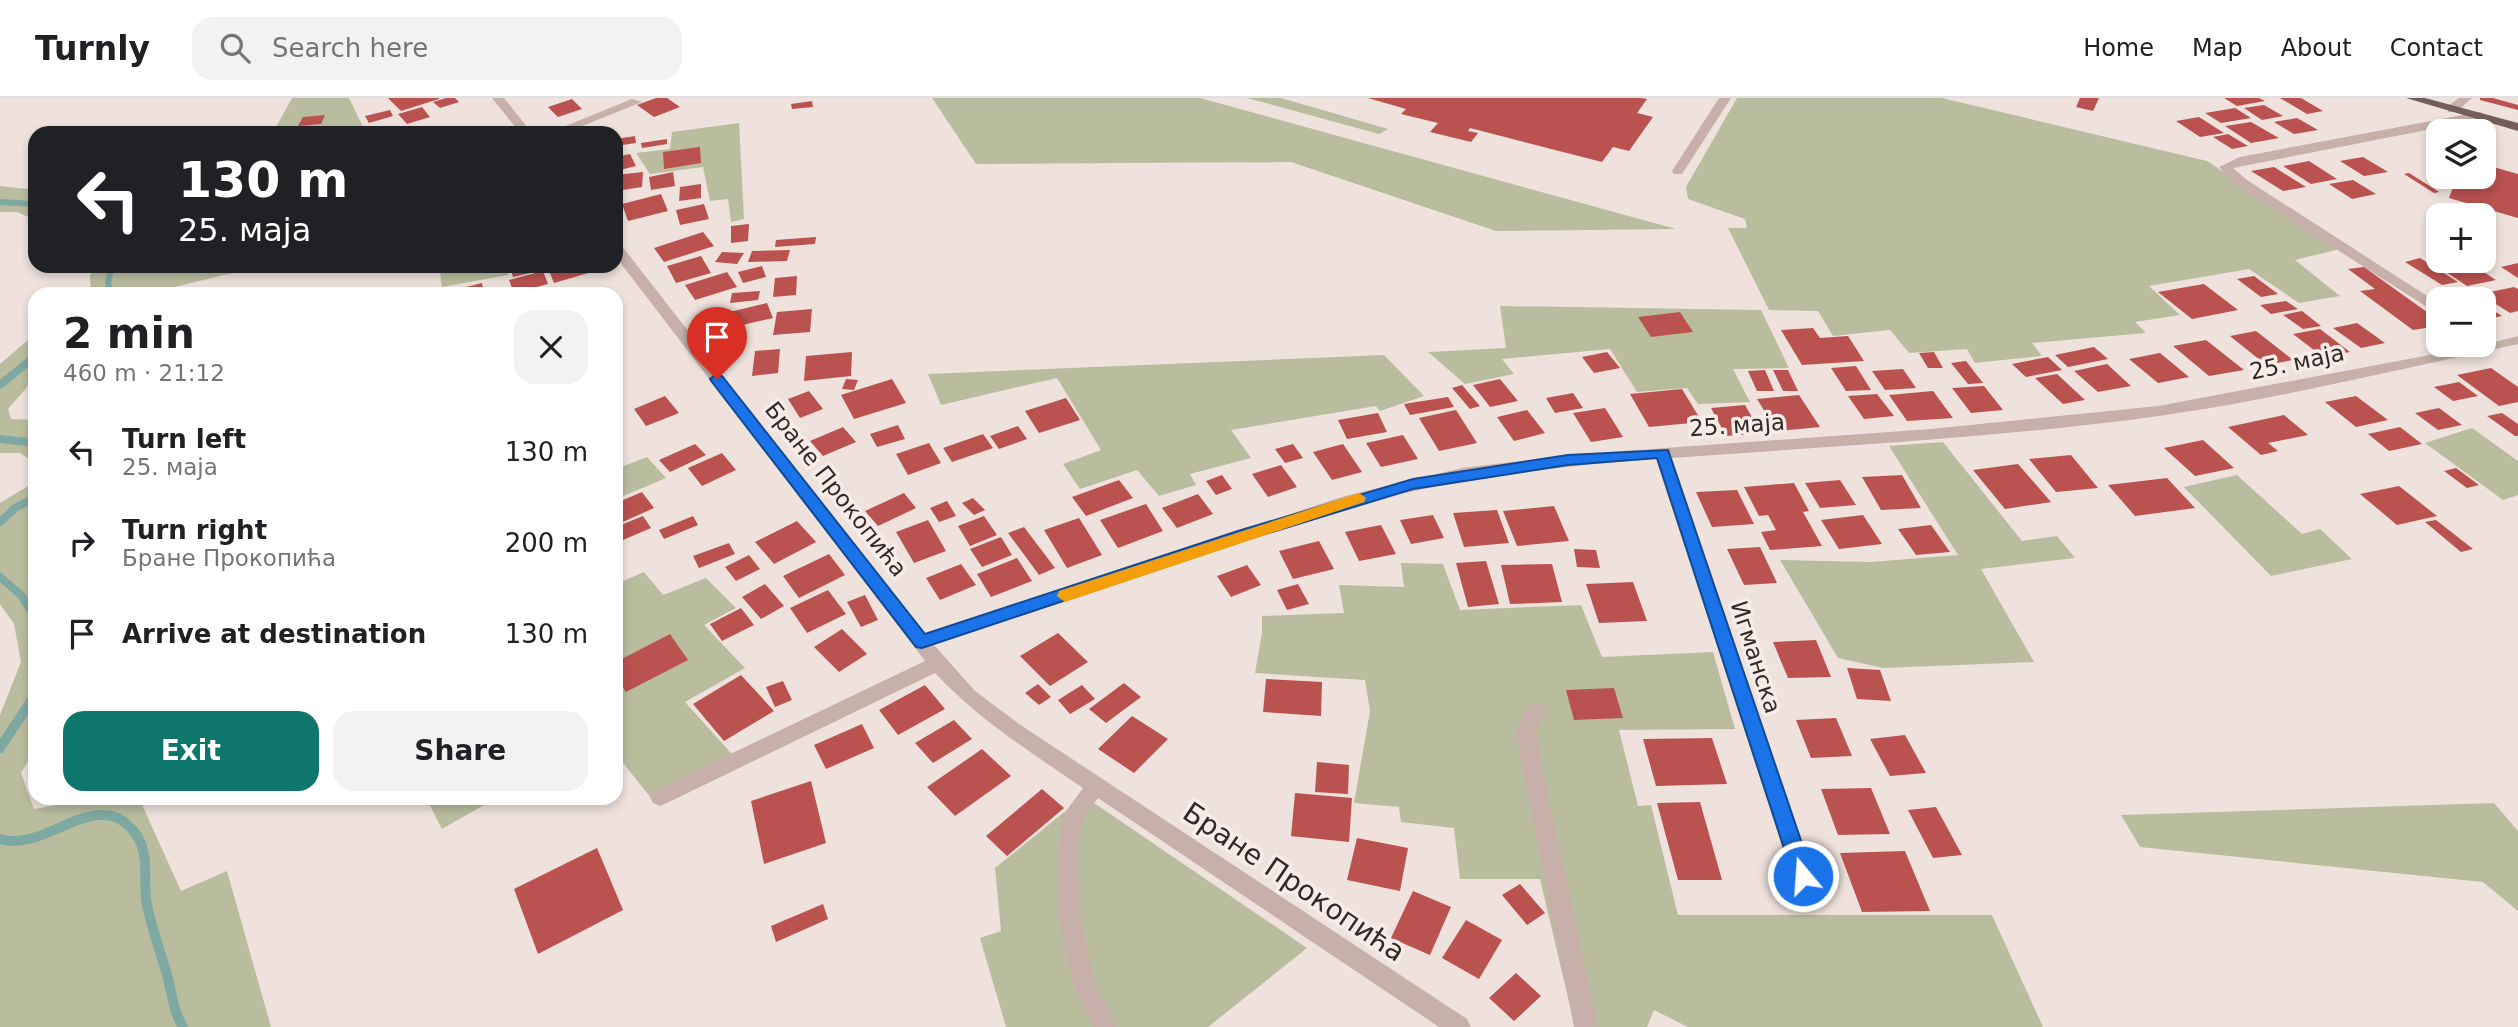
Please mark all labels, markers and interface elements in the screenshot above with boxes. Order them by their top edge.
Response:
search box [192,17,682,80]
text: Turnly [35,29,150,68]
icon: search [216,29,254,67]
text: Search here [272,33,428,63]
text: Home [2083,34,2154,62]
text: Map [2192,34,2243,62]
text: About [2281,34,2352,62]
text: Contact [2390,34,2483,62]
map controls [2426,119,2496,357]
button: layers [2426,119,2496,189]
text: 130 m [178,152,348,209]
icon: left [63,154,154,245]
button: + [2426,203,2496,273]
text: 25. маја [178,211,311,249]
button: − [2426,287,2496,357]
pin [687,307,747,379]
text: 2 min [63,309,195,358]
button: close [514,310,588,384]
icon: arrive [698,318,736,356]
street label: 25. маја [2247,339,2347,385]
text: 460 m · 21:12 [63,360,225,386]
street label: Бране Прокопића [760,397,912,581]
street label: 25. маја [1688,409,1786,441]
text: Turn left [122,424,246,454]
icon: left [63,433,101,471]
text: 130 m [505,437,588,467]
text: 25. маја [122,454,218,480]
text: Turn right [122,515,267,545]
icon: right [63,524,101,562]
text: 200 m [505,528,588,558]
text: Бране Прокопића [122,545,336,571]
street label: Игманска [1726,598,1786,716]
icon: arrive [63,615,101,653]
text: Arrive at destination [122,619,426,649]
text: 130 m [505,619,588,649]
button: Exit [63,711,319,791]
button: Share [333,711,588,791]
street label: Бране Прокопића [1177,795,1411,969]
position arrow [1766,839,1840,913]

